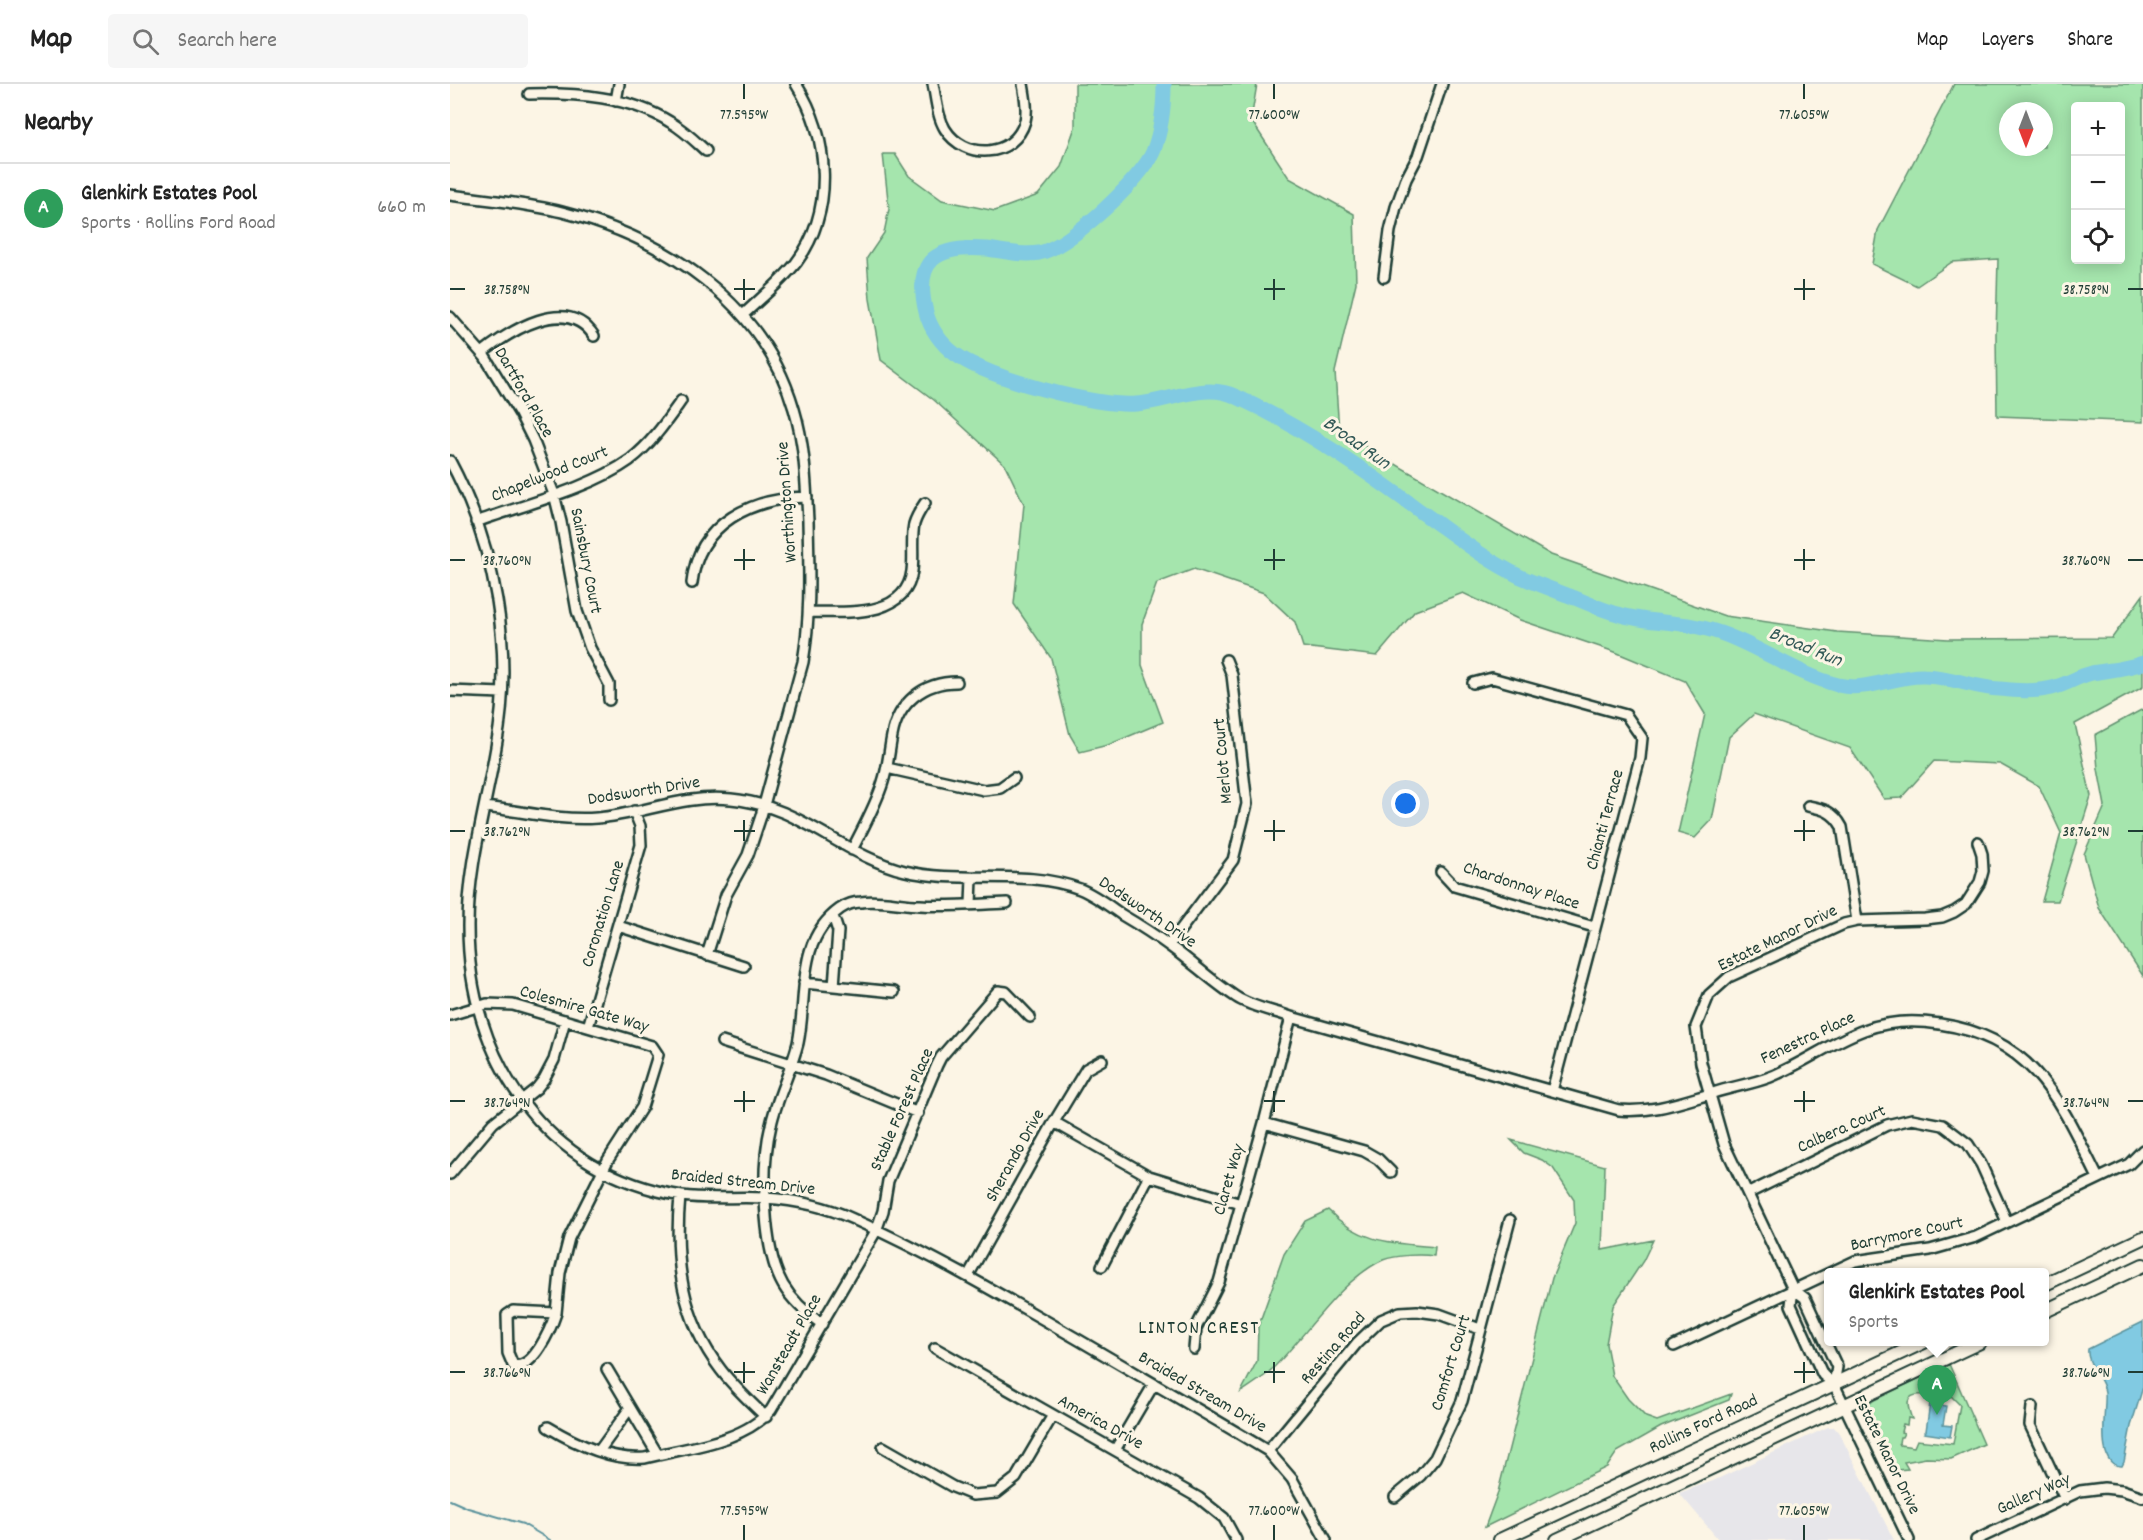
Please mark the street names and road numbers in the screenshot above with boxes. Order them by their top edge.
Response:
street label: Dartford Place [487,343,559,443]
street label: Chapelwood Court [488,440,613,510]
street label: Worthington Drive [771,441,805,563]
street label: Sainsbury Court [563,506,608,616]
street label: Merlot Court [1208,717,1240,805]
street label: Chianti Terrace [1581,767,1631,873]
street label: Dodsworth Drive [586,771,702,813]
street label: Chardonnay Place [1459,856,1583,918]
street label: Coronation Lane [576,857,632,971]
street label: Dodsworth Drive [1093,871,1201,955]
street label: Estate Manor Drive [1714,899,1842,979]
street label: Colesmire Gate Way [516,980,652,1041]
street label: Fenestra Place [1757,1006,1859,1072]
street label: Stable Forest Place [865,1044,941,1175]
street label: Calbera Court [1794,1099,1891,1161]
street label: Sherando Drive [980,1105,1052,1207]
street label: Claret Way [1208,1141,1252,1219]
street label: Braided Stream Drive [670,1163,816,1203]
street label: Barrymore Court [1848,1211,1966,1259]
street label: Wansteadt Place [751,1290,829,1400]
street label: Restina Road [1295,1307,1373,1391]
street label: Comfort Court [1426,1312,1479,1414]
street label: Braided Stream Drive [1133,1346,1271,1440]
street label: America Drive [1053,1389,1147,1457]
street label: Rollins Ford Road [1645,1389,1763,1461]
street label: Estate Manor Drive [1846,1391,1926,1519]
street label: Gallery Way [1993,1467,2075,1522]

